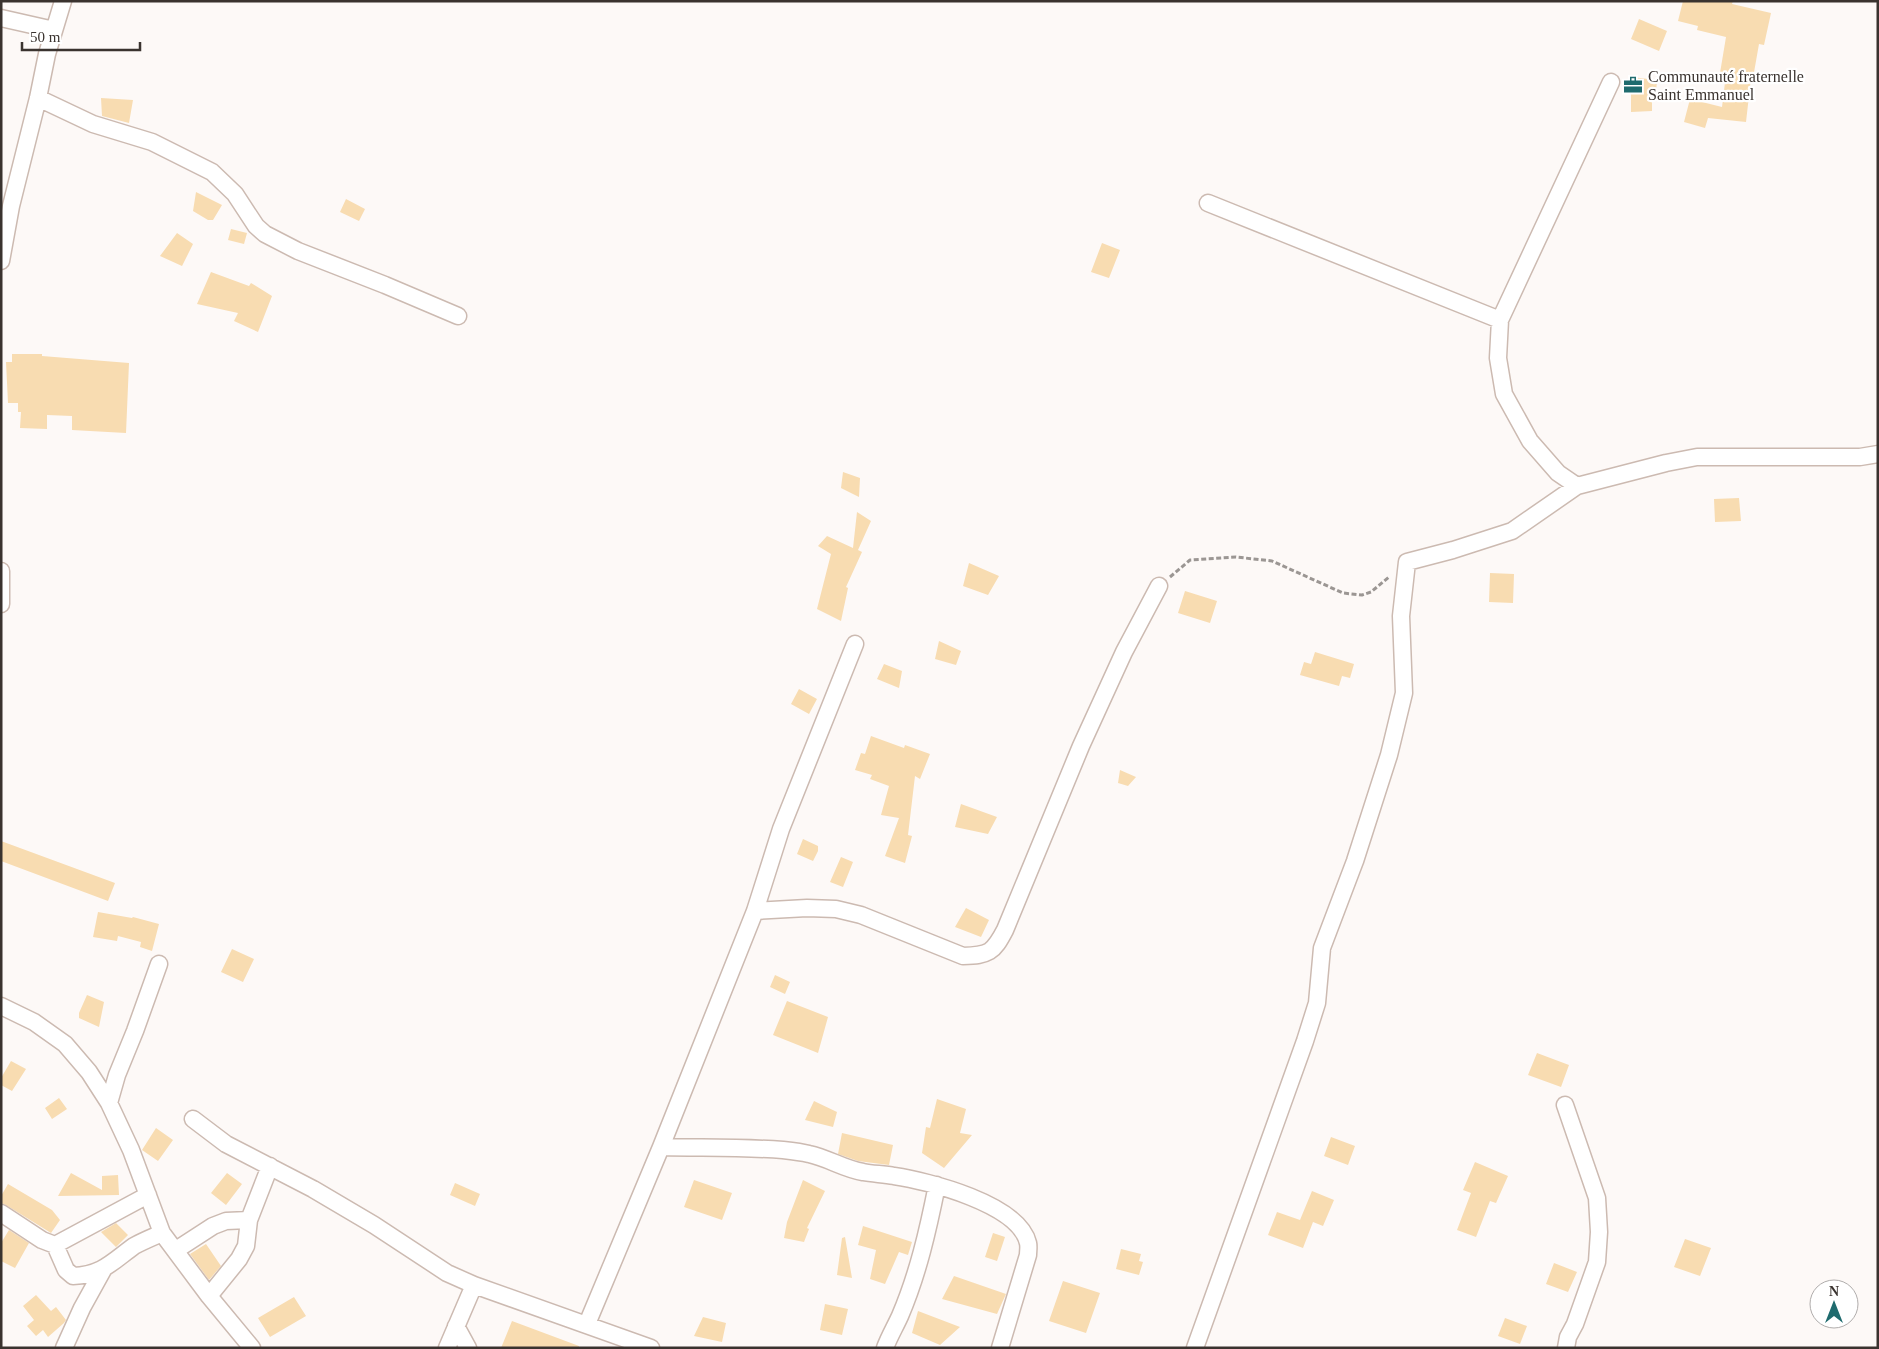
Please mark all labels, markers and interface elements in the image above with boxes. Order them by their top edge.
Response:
scale bar [22,20,140,52]
text: 50 m [30,29,61,45]
place label: Communauté fraternelle Saint Emmanuel [1648,68,1804,103]
office icon: Communauté fraternelle Saint Emmanuel [1622,74,1644,96]
north arrow [1809,1279,1859,1329]
text: N [1829,1284,1839,1299]

